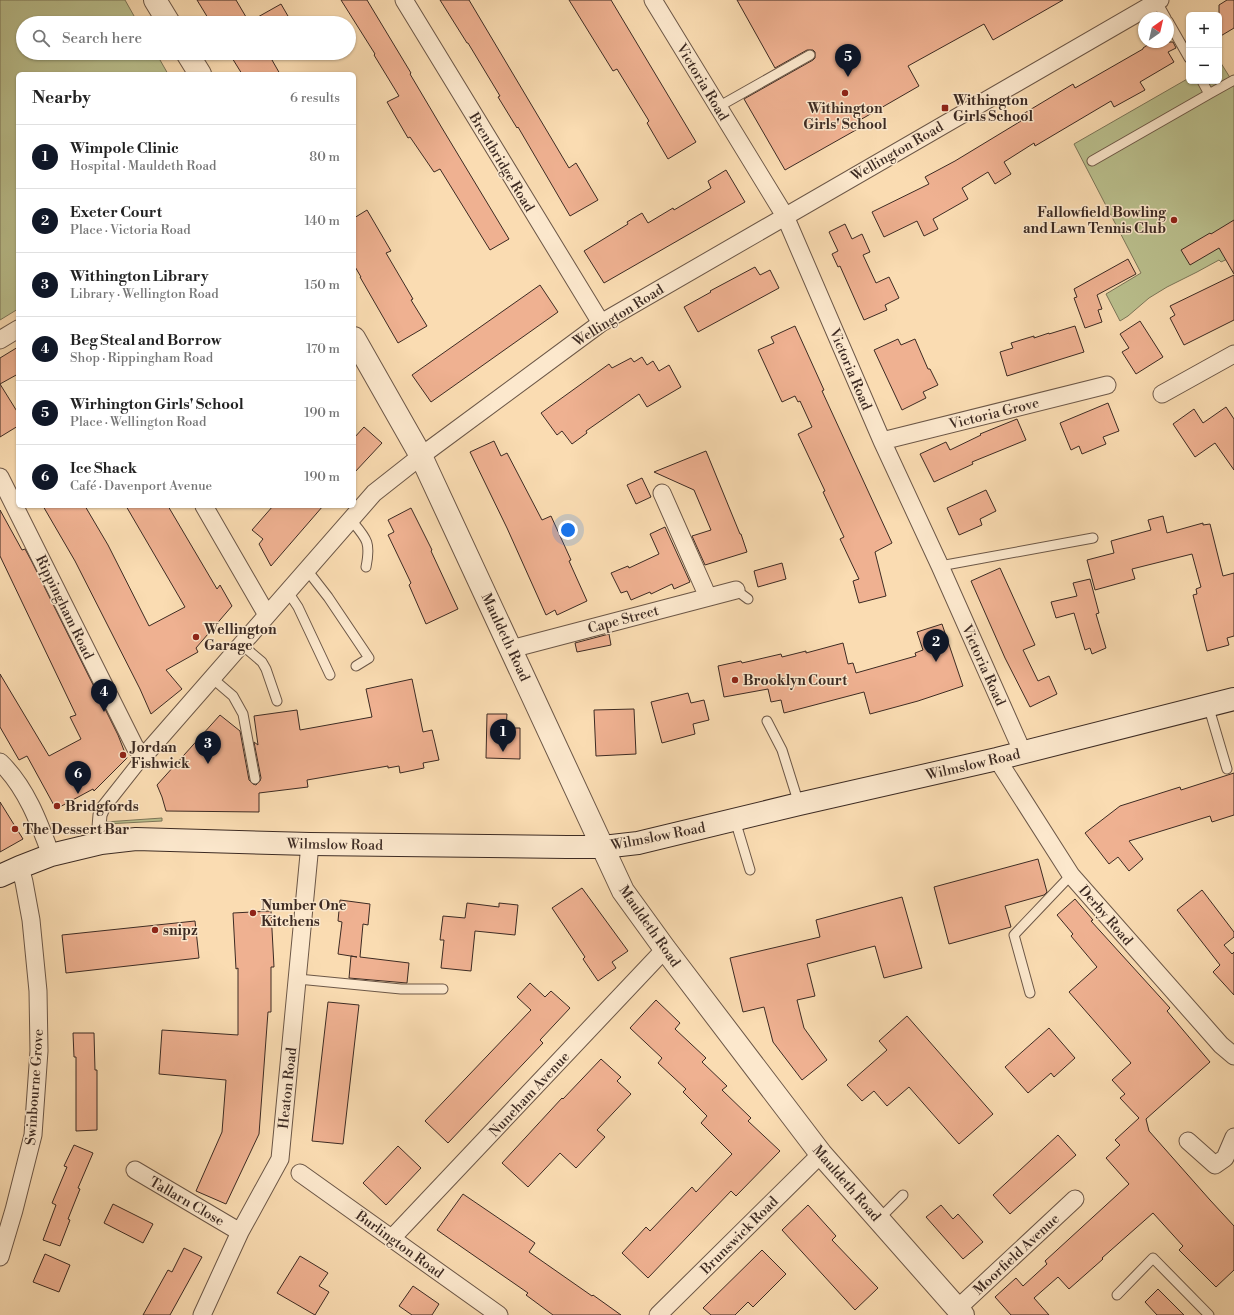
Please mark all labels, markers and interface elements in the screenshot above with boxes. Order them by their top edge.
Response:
north arrow [1138,12,1174,48]
map controls [1186,12,1222,84]
button: + [1186,12,1222,48]
search box [16,16,356,60]
icon: search [30,27,52,49]
text: Search here [62,29,142,48]
street label: Victoria Road [672,40,732,124]
pin: 5 [835,44,861,77]
button: − [1186,48,1222,84]
text: Nearby [32,87,91,109]
marker: Withington Girls' School [840,88,850,98]
text: 6 results [290,90,340,106]
place label: Withington Girls School [952,92,1033,126]
place label: Withington Girls' School [803,100,887,134]
marker: Withington Girls School [940,103,950,113]
street label: Brentbridge Road [464,109,538,215]
street label: Wellington Road [847,118,947,186]
text: Wimpole Clinic [70,139,179,158]
text: 1 [42,149,48,165]
text: 80 m [309,149,340,165]
text: Hospital · Mauldeth Road [70,158,216,174]
text: Exeter Court [70,203,162,222]
place label: Fallowfield Bowling and Lawn Tennis Club [1023,204,1167,238]
text: 2 [41,213,49,229]
text: 140 m [304,213,340,229]
marker: Fallowfield Bowling and Lawn Tennis Club [1169,215,1179,225]
text: Place · Victoria Road [70,222,191,238]
text: Withington Library [70,267,208,286]
text: 3 [41,277,49,293]
text: 150 m [305,277,340,293]
street label: Wellington Road [569,281,667,351]
text: Library · Wellington Road [70,286,219,302]
street label: Victoria Road [824,325,875,413]
text: Beg Steal and Borrow [70,331,221,350]
text: 4 [41,341,49,357]
text: 170 m [306,341,340,357]
text: Shop · Rippingham Road [70,350,213,366]
street label: Victoria Grove [946,394,1041,434]
text: Wirhington Girls' School [70,395,244,414]
text: 5 [41,405,49,421]
text: 190 m [304,405,340,421]
text: Place · Wellington Road [70,414,206,430]
text: Ice Shack [70,459,137,478]
text: 6 [41,469,49,485]
text: 190 m [304,469,340,485]
text: Café · Davenport Avenue [70,478,212,494]
your location [558,520,578,540]
street label: Rippingham Road [31,552,97,663]
street label: Mauldeth Road [477,590,533,685]
street label: Cape Street [586,602,661,638]
place label: Wellington Garage [203,621,277,655]
street label: Victoria Road [957,621,1009,709]
pin: 2 [923,629,949,662]
marker: Wellington Garage [191,632,201,642]
place label: Brooklyn Court [743,672,848,690]
marker: Brooklyn Court [730,675,740,685]
pin: 4 [91,679,117,712]
pin: 1 [490,719,516,752]
pin: 3 [195,731,221,764]
place label: Jordan Fishwick [129,739,190,773]
street label: Wilmslow Road [923,745,1022,785]
marker: Jordan Fishwick [118,750,128,760]
pin: 6 [65,761,91,794]
place label: Bridgfords [65,798,139,816]
marker: Bridgfords [52,801,62,811]
street label: Wilmslow Road [608,819,707,855]
place label: The Dessert Bar [23,821,129,839]
marker: The Dessert Bar [10,824,20,834]
street label: Wilmslow Road [286,835,383,855]
street label: Mauldeth Road [614,882,684,971]
street label: Derby Road [1074,882,1136,949]
place label: Number One Kitchens [261,897,347,931]
marker: Number One Kitchens [248,908,258,918]
place label: snipz [163,922,198,940]
marker: snipz [150,925,160,935]
street label: Swinbourne Grove [22,1028,48,1146]
street label: Heaton Road [275,1046,301,1130]
street label: Nuneham Avenue [486,1048,574,1141]
street label: Mauldeth Road [808,1142,884,1226]
street label: Tallarn Close [146,1173,227,1231]
street label: Brunswick Road [696,1193,783,1279]
street label: Burlington Road [351,1206,447,1283]
street label: Moorfield Avenue [970,1210,1064,1299]

